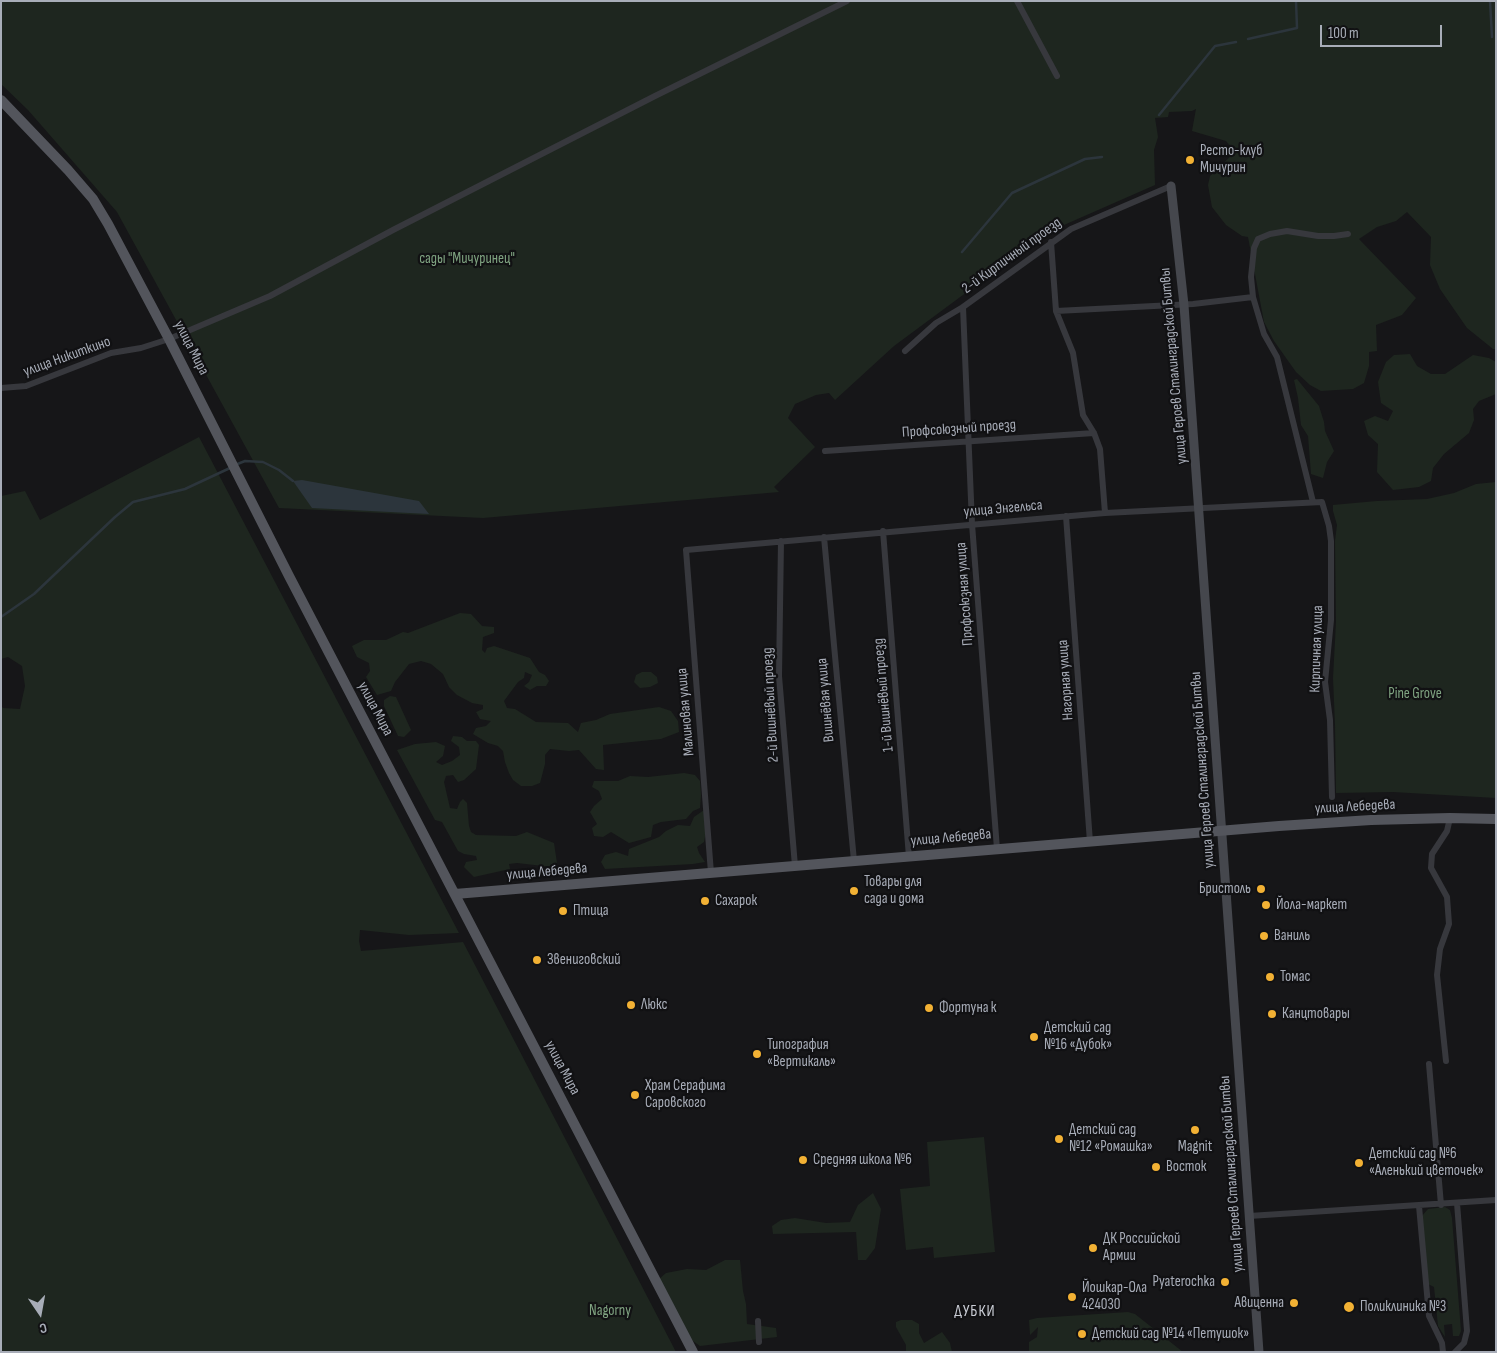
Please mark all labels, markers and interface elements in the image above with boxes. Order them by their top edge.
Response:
scale bar [1322,15,1444,47]
text: 100 m [1328,24,1359,43]
place label: Ресто-клуб Мичурин [1200,142,1263,177]
marker: Ресто-клуб Мичурин [1184,154,1196,166]
street label: 2-й Кирпичный проезд [959,214,1065,298]
park label: сады "Мичуринец" [419,250,515,268]
street label: улица Героев Сталинградской Битвы [1156,267,1192,465]
street label: улица Мира [170,318,212,378]
street label: улица Никиткино [21,333,113,381]
street label: Профсоюзный проезд [901,416,1017,442]
street label: улица Энгельса [963,497,1043,521]
street label: Профсоюзная улица [952,542,978,646]
street label: Кирпичная улица [1306,605,1328,693]
street label: 1-й Вишнёвый проезд [870,637,898,753]
street label: Нагорная улица [1054,639,1078,721]
street label: 2-й Вишнёвый проезд [759,647,783,763]
street label: Вишнёвая улица [813,657,839,743]
street label: Малиновая улица [673,667,699,757]
street label: улица Героев Сталинградской Битвы [1187,671,1219,869]
street label: улица Мира [353,679,397,739]
park label: Pine Grove [1388,685,1442,703]
street label: улица Лебедева [1314,796,1396,818]
street label: улица Лебедева [910,826,992,850]
street label: улица Лебедева [506,860,588,884]
place label: Товары для сада и дома [864,873,924,908]
place label: Бристоль [1199,880,1251,898]
marker: Бристоль [1255,883,1267,895]
marker: Товары для сада и дома [848,885,860,897]
place label: Сахарок [715,892,757,910]
marker: Сахарок [699,895,711,907]
place label: Йола-маркет [1276,896,1347,914]
marker: Йола-маркет [1260,899,1272,911]
place label: Птица [573,902,609,920]
marker: Птица [557,905,569,917]
place label: Ваниль [1274,927,1310,945]
marker: Ваниль [1258,930,1270,942]
place label: Звениговский [547,951,621,969]
marker: Звениговский [531,954,543,966]
place label: Томас [1280,968,1310,986]
marker: Томас [1264,971,1276,983]
place label: Люкс [641,996,667,1014]
marker: Люкс [625,999,637,1011]
place label: Фортуна к [939,999,996,1017]
marker: Фортуна к [923,1002,935,1014]
place label: Канцтовары [1282,1005,1350,1023]
marker: Канцтовары [1266,1008,1278,1020]
place label: Детский сад №16 «Дубок» [1044,1019,1112,1054]
marker: Детский сад №16 «Дубок» [1028,1031,1040,1043]
place label: Типография «Вертикаль» [767,1036,836,1071]
street label: улица Мира [540,1038,584,1098]
marker: Типография «Вертикаль» [751,1048,763,1060]
street label: улица Героев Сталинградской Битвы [1216,1075,1248,1273]
place label: Храм Серафима Саровского [645,1077,726,1112]
marker: Храм Серафима Саровского [629,1089,641,1101]
place label: Детский сад №12 «Ромашка» [1069,1121,1153,1156]
marker: Magnit [1189,1124,1201,1136]
marker: Детский сад №12 «Ромашка» [1053,1133,1065,1145]
place label: Magnit [1178,1138,1212,1156]
place label: Детский сад №6 «Аленький цветочек» [1369,1145,1484,1180]
place label: Средняя школа №6 [813,1151,912,1169]
marker: Средняя школа №6 [797,1154,809,1166]
marker: Детский сад №6 «Аленький цветочек» [1353,1157,1365,1169]
place label: Восток [1166,1158,1206,1176]
marker: Восток [1150,1161,1162,1173]
place label: ДК Российской Армии [1103,1230,1180,1265]
marker: ДК Российской Армии [1087,1242,1099,1254]
place label: Pyaterochka [1152,1273,1215,1291]
marker: Pyaterochka [1219,1276,1231,1288]
place label: Йошкар-Ола 424030 [1082,1279,1147,1314]
north arrow [15,1288,65,1338]
marker: Йошкар-Ола 424030 [1066,1291,1078,1303]
place label: Авиценна [1235,1294,1284,1312]
marker: Авиценна [1288,1297,1300,1309]
place label: Поликлиника №3 [1360,1298,1446,1316]
marker: Поликлиника №3 [1342,1300,1356,1314]
park label: Nagorny [589,1302,631,1320]
district label: ДУБКИ [954,1302,996,1322]
text: С [38,1319,49,1337]
place label: Детский сад №14 «Петушок» [1092,1325,1249,1343]
marker: Детский сад №14 «Петушок» [1076,1328,1088,1340]

